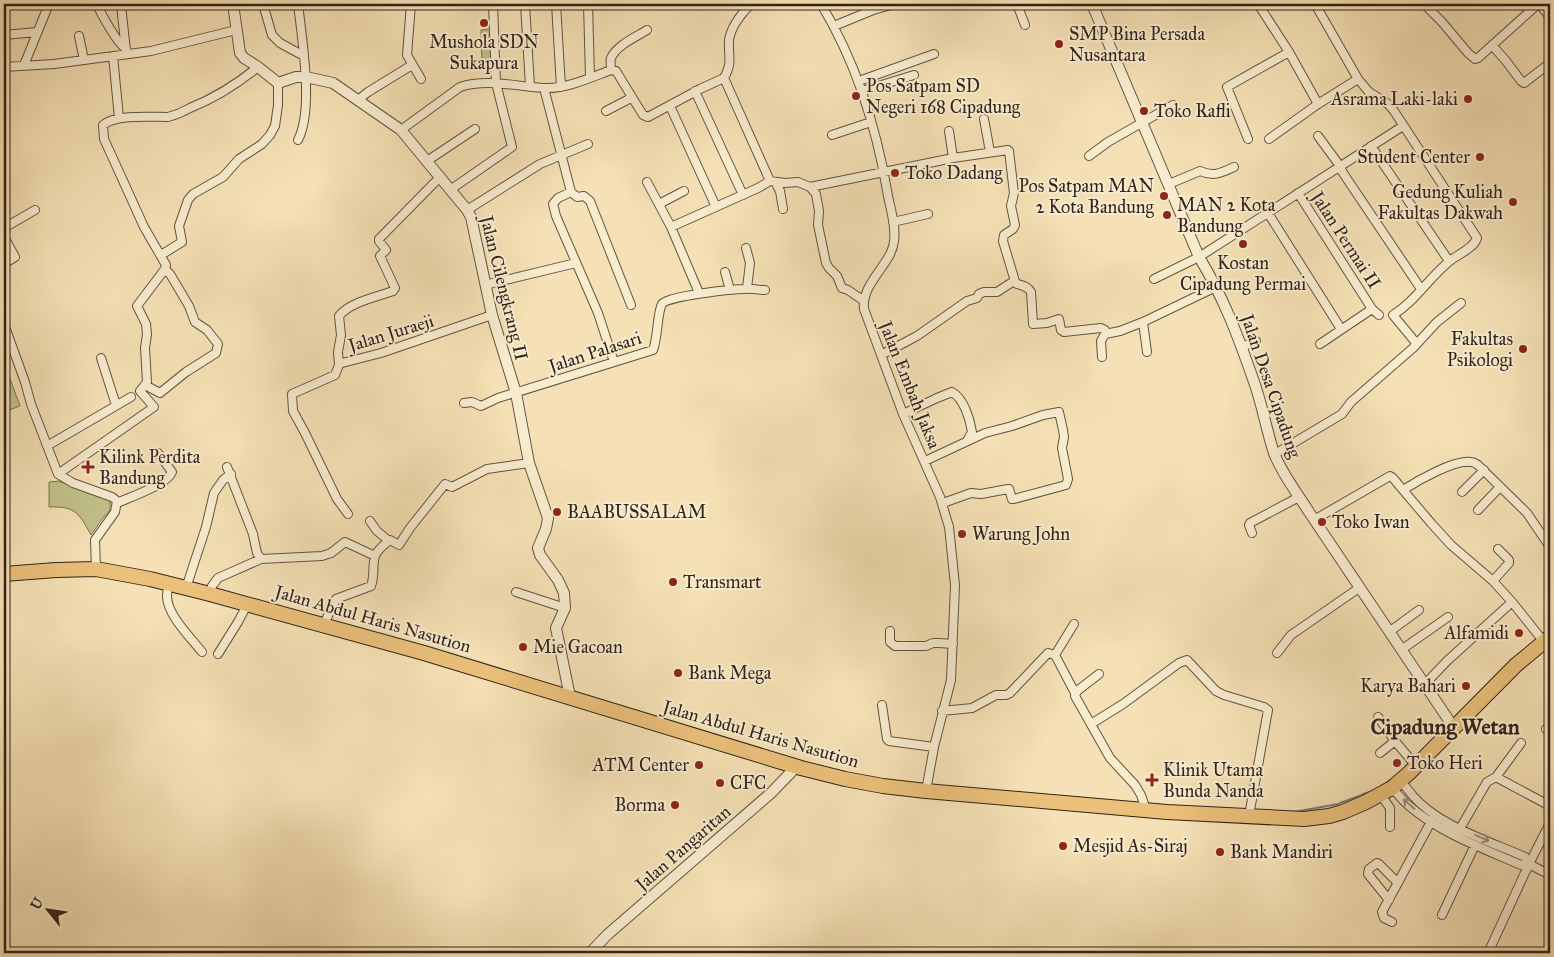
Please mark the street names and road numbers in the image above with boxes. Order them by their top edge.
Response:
street label: Jalan Permai II [1304,186,1386,294]
street label: Jalan Cilengkrang II [474,211,533,363]
street label: Jalan Desa Cipadung [1234,309,1306,462]
street label: Jalan Juraeji [344,310,437,358]
street label: Jalan Embah Jaksa [873,316,946,453]
street label: Jalan Palasari [544,327,645,379]
street label: Jalan Abdul Haris Nasution [270,580,474,659]
street label: Jalan Abdul Haris Nasution [658,695,862,774]
street label: Jalan Pangaritan [629,800,736,897]

